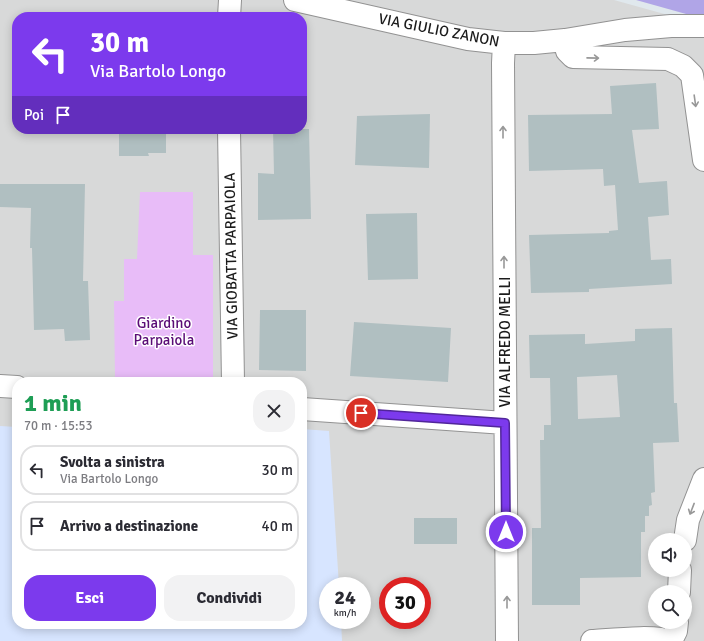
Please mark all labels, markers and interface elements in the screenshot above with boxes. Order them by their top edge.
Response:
street label: VIA GIULIO ZANON [377,9,501,51]
text: 30 m [90,26,149,60]
icon: left [24,28,76,80]
one-way arrow [586,54,599,62]
text: Via Bartolo Longo [90,60,226,82]
one-way arrow [691,94,699,107]
icon: arrive [52,104,74,126]
text: Poi [24,106,44,124]
one-way arrow [499,126,507,139]
street label: VIA GIOBATTA PARPAIOLA [221,172,241,340]
one-way arrow [500,256,508,269]
street label: VIA ALFREDO MELLI [496,277,514,407]
park label: Giardino Parpaiola [134,314,194,349]
text: 1 min [24,388,82,418]
button: close [253,390,295,432]
pin [344,396,378,430]
icon: arrive [350,402,372,424]
text: 70 m · 15:53 [24,418,93,434]
text: Svolta a sinistra [60,453,165,471]
icon: left [26,459,48,481]
text: 30 m [262,461,293,479]
text: Via Bartolo Longo [60,471,158,487]
one-way arrow [688,503,696,515]
position arrow [485,511,527,553]
icon: arrive [26,515,48,537]
text: Arrivo a destinazione [60,517,198,535]
text: 40 m [262,517,293,535]
map controls [648,533,692,629]
button: sound [648,533,692,577]
button: Esci [24,575,156,621]
button: Condividi [164,575,295,621]
speed limit sign: 30 [379,577,431,629]
text: 24 [334,585,356,610]
button: search [648,585,692,629]
one-way arrow [503,596,511,609]
text: km/h [334,607,356,619]

